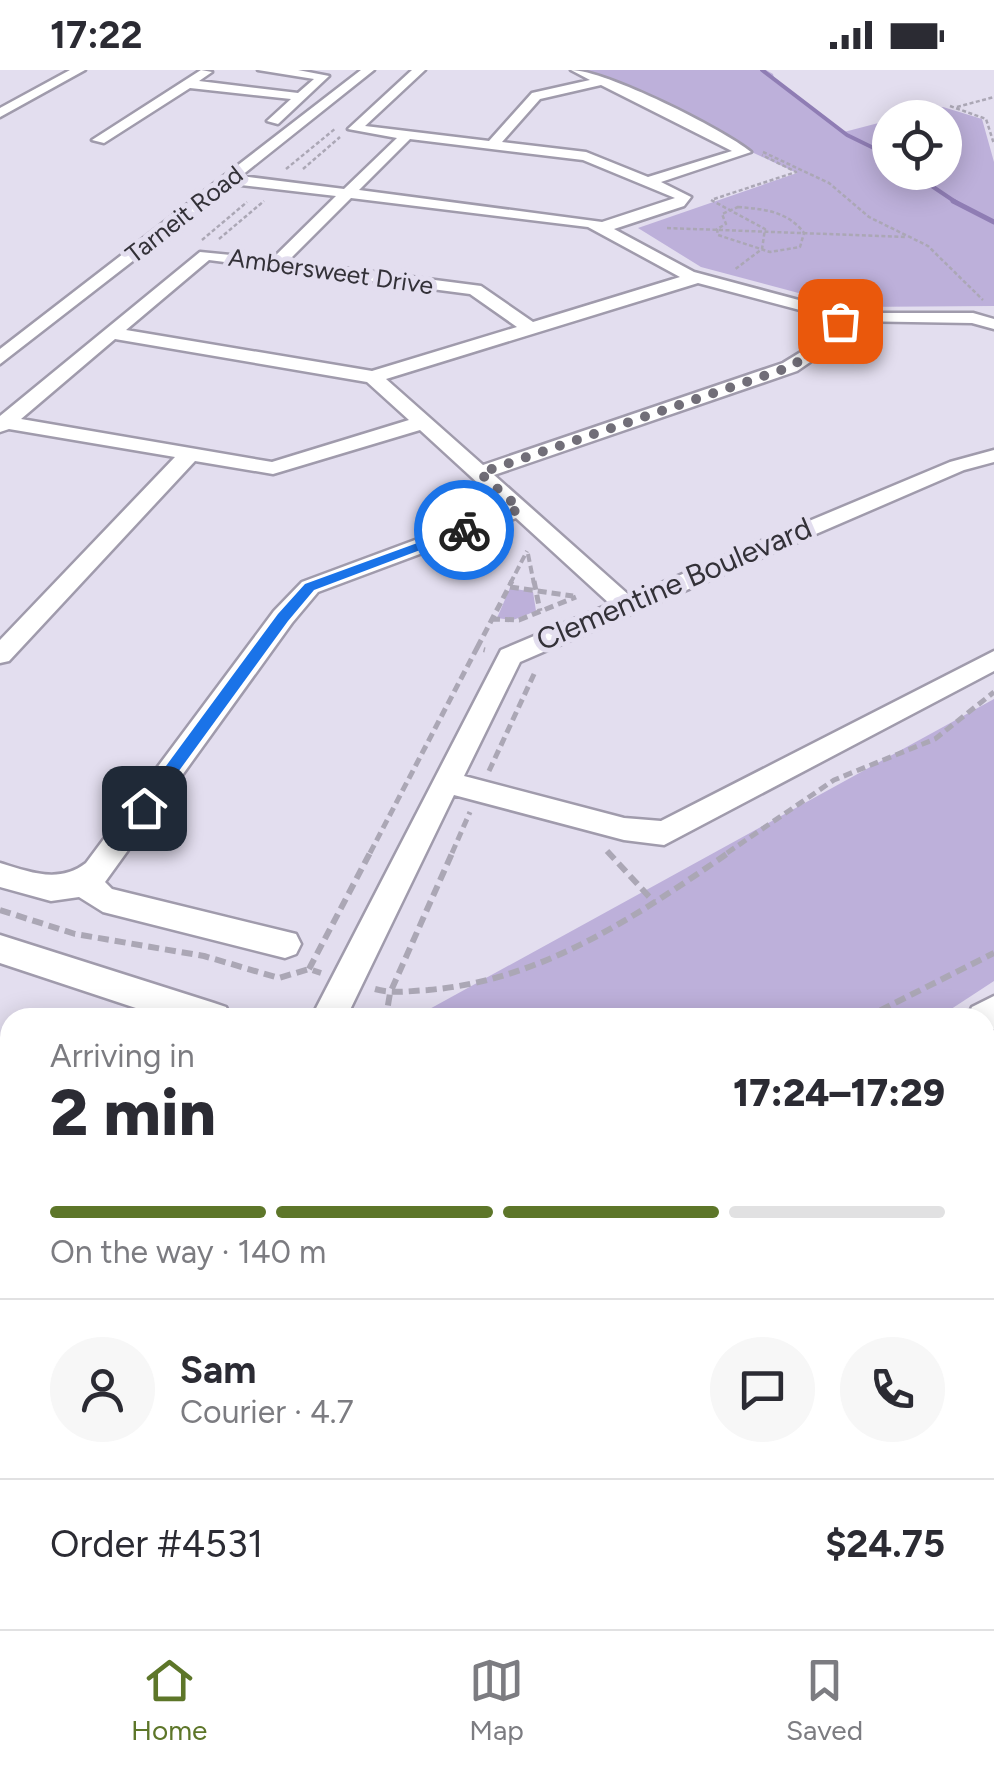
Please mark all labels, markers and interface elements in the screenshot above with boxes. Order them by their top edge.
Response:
text: 17:22 [50,12,143,58]
map controls [872,100,962,190]
button: locate [872,100,962,190]
street label: Tarneit Road [120,159,248,269]
street label: Ambersweet Drive [227,242,435,300]
pin [798,279,883,364]
icon: bag [813,294,868,349]
courier [414,480,514,580]
icon: bike [437,503,492,558]
street label: Clementine Boulevard [531,509,817,658]
pin [102,766,187,851]
icon: home [117,781,172,836]
text: Arriving in [50,1037,195,1075]
text: 17:24–17:29 [733,1070,945,1116]
text: 2 min [50,1073,216,1151]
text: On the way · 140 m [50,1233,326,1271]
button: person [50,1337,155,1442]
button: chat [710,1337,815,1442]
button: phone [840,1337,945,1442]
text: Sam [180,1347,256,1393]
text: Courier · 4.7 [180,1393,354,1431]
text: Order #4531 [50,1521,263,1567]
text: $24.75 [825,1521,945,1567]
tab: Home [131,1653,207,1747]
tab: Map [469,1653,524,1747]
tab: Saved [786,1653,863,1747]

